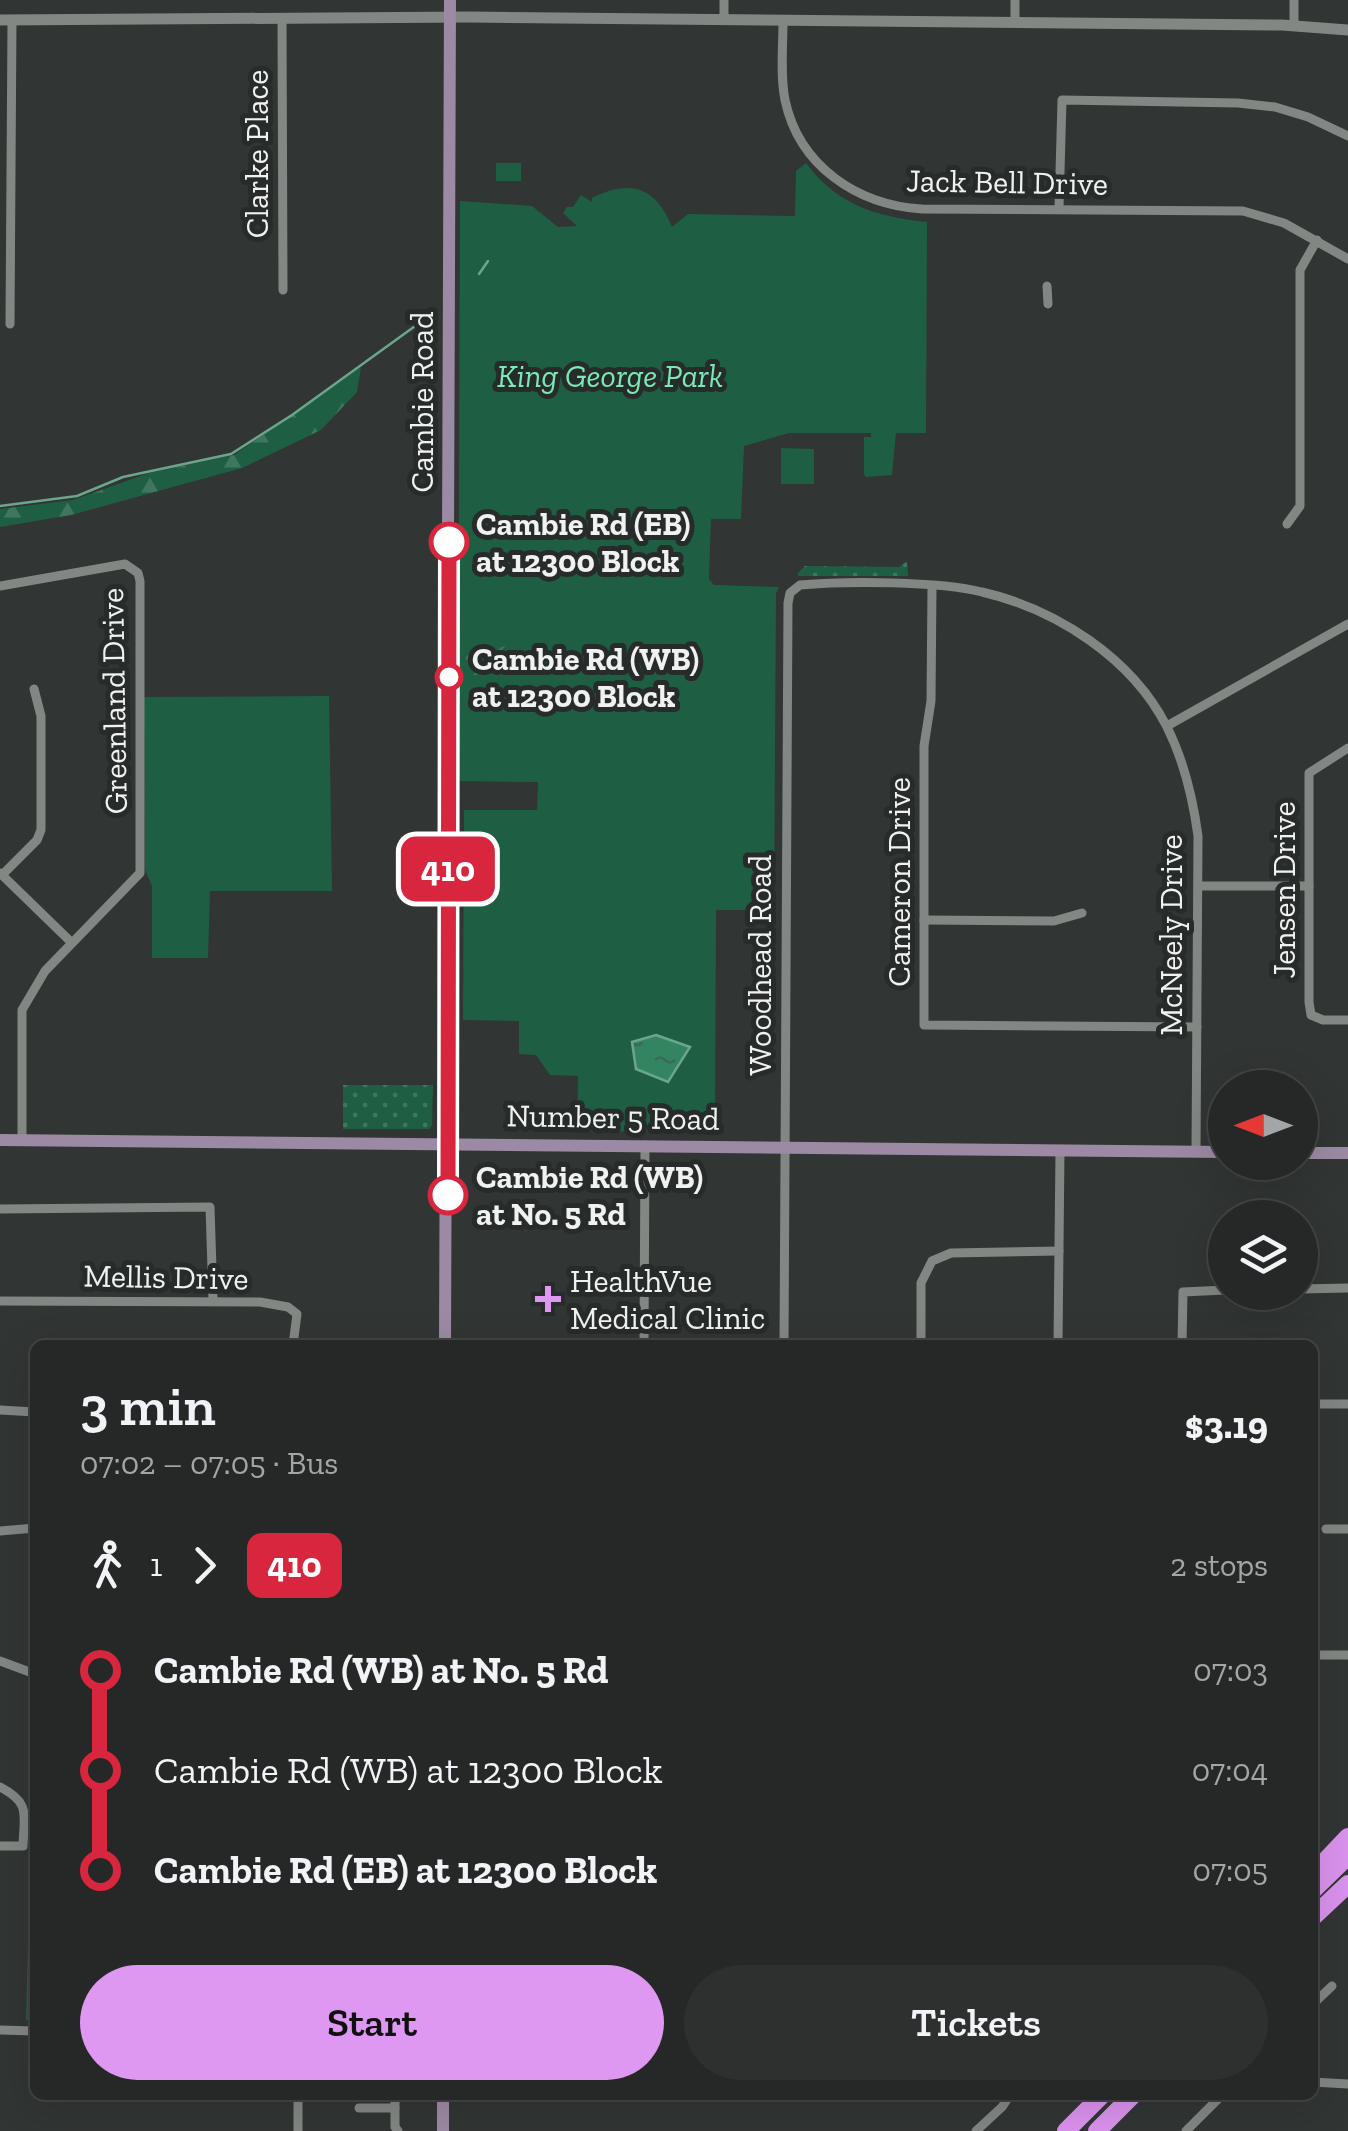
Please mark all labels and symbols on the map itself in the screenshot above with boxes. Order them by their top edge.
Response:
street label: Clarke Place [238,70,276,238]
street label: Jack Bell Drive [906,161,1108,203]
street label: Cambie Road [403,311,441,492]
park label: King George Park [497,357,723,395]
place label: Cambie Rd (EB) at 12300 Block [476,505,690,580]
marker: Cambie Rd (EB) at 12300 Block [430,523,468,561]
street label: Greenland Drive [93,587,135,815]
place label: Cambie Rd (WB) at 12300 Block [472,640,699,715]
marker: Cambie Rd (WB) at 12300 Block [436,664,462,690]
street label: Cameron Drive [880,777,918,987]
street label: Jensen Drive [1265,801,1303,979]
street label: McNeely Drive [1152,834,1190,1036]
line badge: 410 [390,836,506,902]
street label: Woodhead Road [741,854,779,1075]
north arrow [1208,1070,1318,1180]
street label: Number 5 Road [506,1096,720,1138]
place label: Cambie Rd (WB) at No. 5 Rd [476,1158,703,1233]
marker: Cambie Rd (WB) at No. 5 Rd [429,1176,467,1214]
street label: Mellis Drive [83,1257,249,1297]
place label: HealthVue Medical Clinic [570,1262,765,1337]
marker: HealthVue Medical Clinic [535,1286,561,1312]

